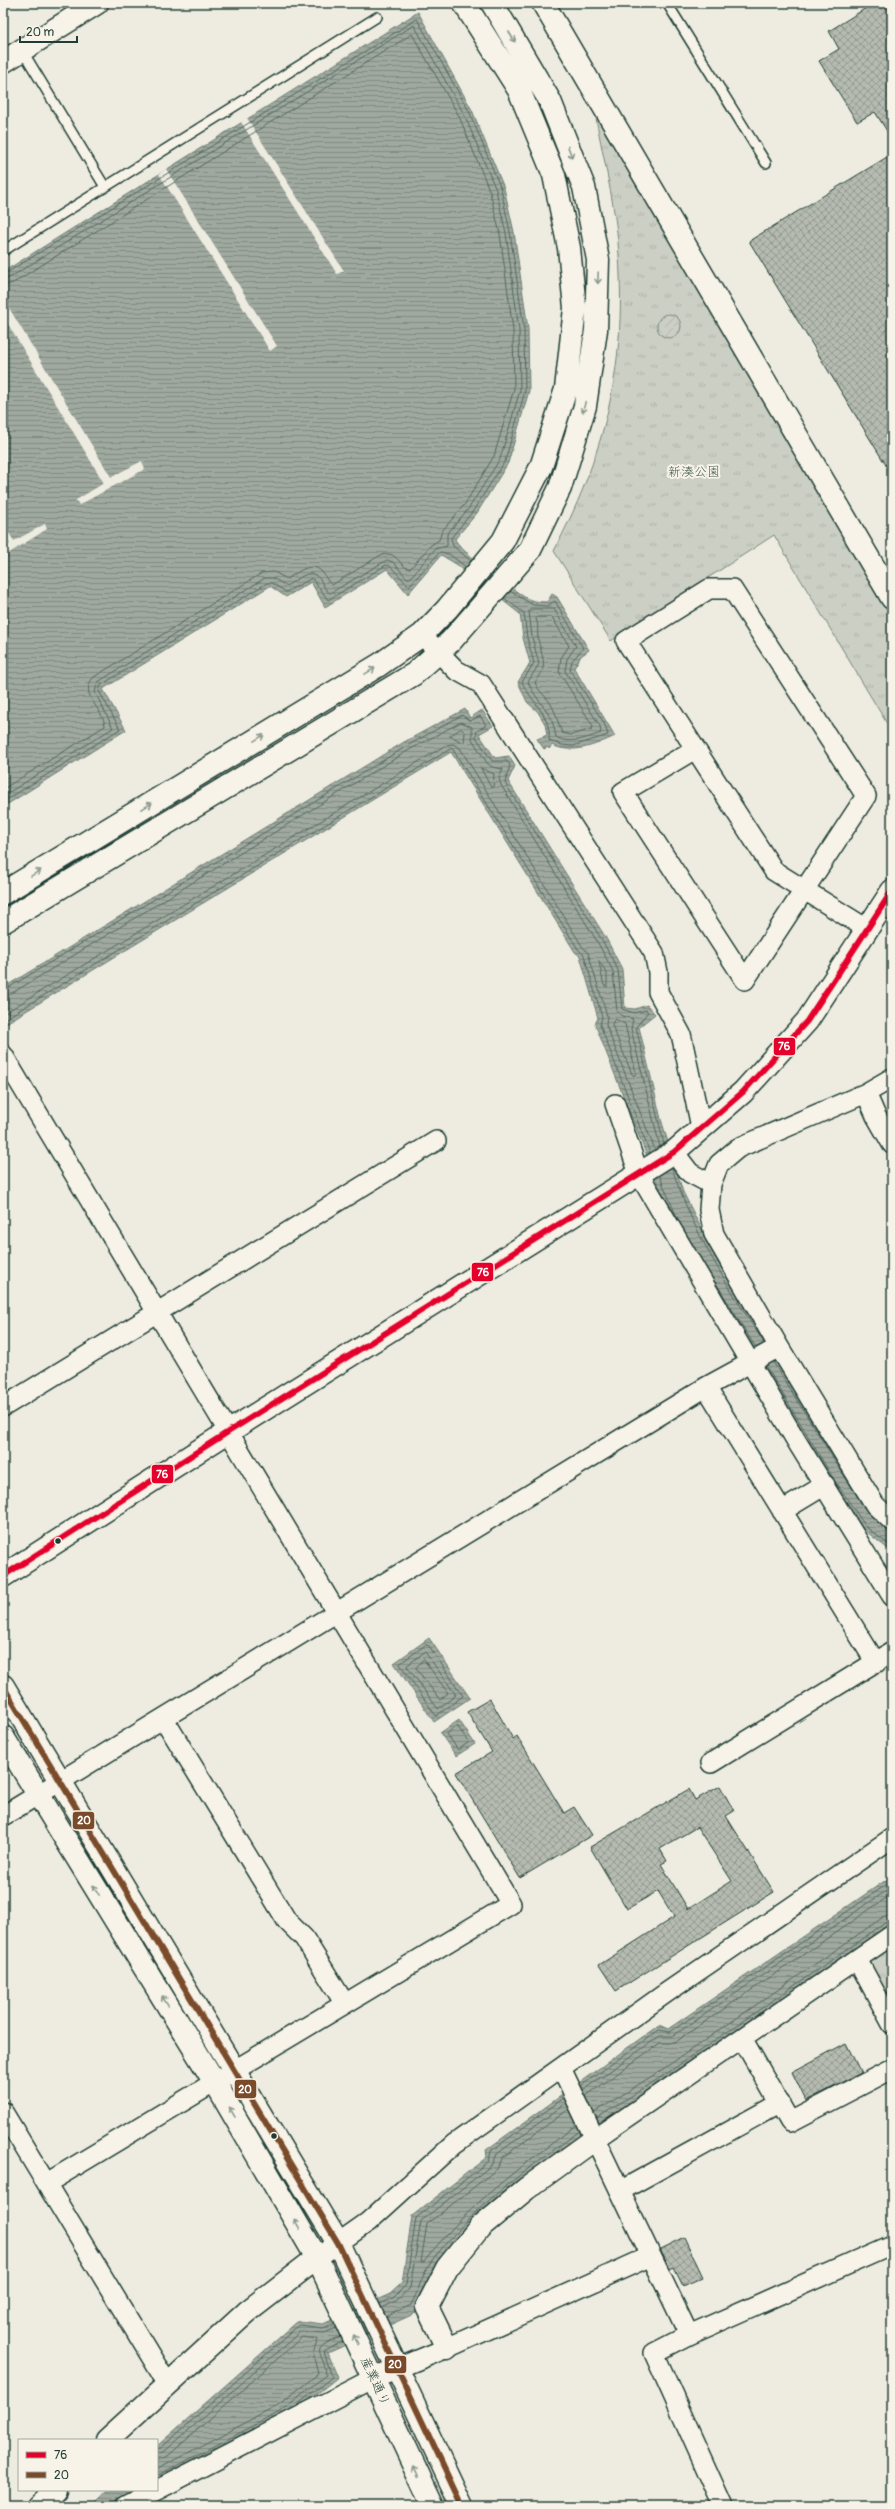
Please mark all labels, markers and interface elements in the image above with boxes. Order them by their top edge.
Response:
scale bar [20,18,77,44]
text: 20 m [26,25,55,40]
one-way arrow [508,31,516,43]
one-way arrow [567,146,575,158]
one-way arrow [594,271,602,284]
one-way arrow [580,400,588,413]
park label: 新湊公園 [668,464,720,480]
one-way arrow [364,666,376,674]
one-way arrow [253,734,265,742]
one-way arrow [142,801,153,810]
one-way arrow [30,869,41,877]
line badge: 76 [773,1037,796,1056]
text: 76 [778,1040,791,1053]
line badge: 76 [471,1262,494,1282]
text: 76 [477,1266,490,1279]
line badge: 76 [151,1464,174,1484]
text: 76 [156,1468,169,1481]
unlabelled marker [53,1536,63,1546]
line badge: 20 [72,1811,95,1830]
text: 20 [77,1814,91,1827]
one-way arrow [92,1884,100,1896]
one-way arrow [160,1995,169,2006]
line badge: 20 [234,2079,257,2099]
text: 20 [238,2083,252,2096]
one-way arrow [228,2106,236,2118]
unlabelled marker [269,2131,279,2141]
one-way arrow [293,2218,301,2230]
one-way arrow [352,2334,359,2346]
street label: 産業通り [357,2354,393,2408]
line badge: 20 [384,2355,407,2374]
text: 20 [388,2358,402,2371]
legend [18,2439,158,2491]
text: 76 [54,2448,67,2463]
one-way arrow [412,2465,419,2477]
text: 20 [54,2468,69,2483]

